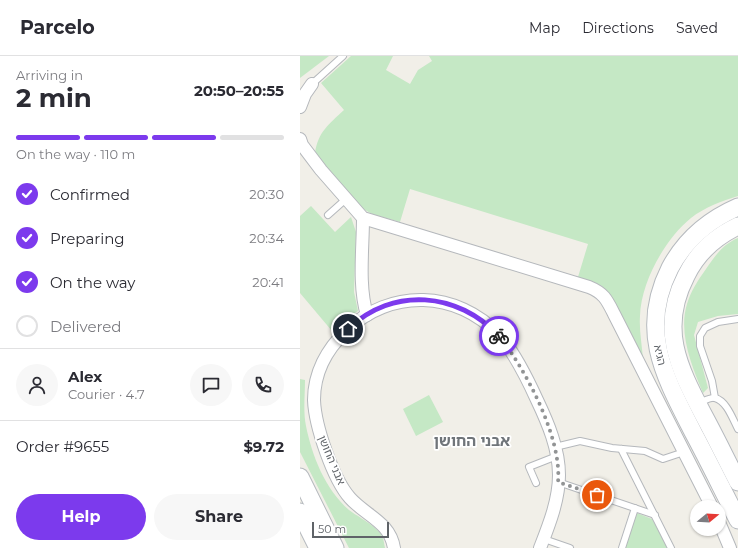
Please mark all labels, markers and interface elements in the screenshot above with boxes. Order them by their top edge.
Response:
text: Parcelo [20,16,95,39]
text: Map [529,19,560,37]
text: Directions [582,19,654,37]
text: Saved [676,19,718,37]
text: Arriving in [16,67,83,83]
text: 20:50–20:55 [194,81,284,100]
text: 2 min [16,82,92,114]
text: On the way · 110 m [16,146,135,162]
icon: check [16,183,38,205]
text: Confirmed [50,185,130,204]
text: 20:30 [249,186,284,202]
icon: check [16,227,38,249]
text: Preparing [50,229,125,248]
text: 20:34 [249,230,284,246]
icon: check [16,271,38,293]
text: On the way [50,273,135,292]
text: 20:41 [252,274,284,290]
pin [331,312,365,346]
courier [479,316,519,356]
text: Delivered [50,317,122,336]
icon: home [337,318,359,340]
icon: bike [488,325,510,347]
street label: הגיא [651,343,669,367]
button: person [16,364,58,406]
button: chat [190,364,232,406]
button: phone [242,364,284,406]
text: Alex [68,367,102,386]
text: Courier · 4.7 [68,386,145,402]
district label: אבני החושן [434,431,510,450]
street label: אבני החושן [315,433,349,487]
text: Order #9655 [16,437,109,456]
text: $9.72 [243,437,284,456]
pin [580,478,614,512]
icon: bag [586,484,608,506]
button: Help [16,494,146,540]
button: Share [154,494,284,540]
north arrow [690,500,726,536]
map controls [690,500,726,536]
scale bar [312,520,389,539]
text: 50 m [318,522,346,536]

